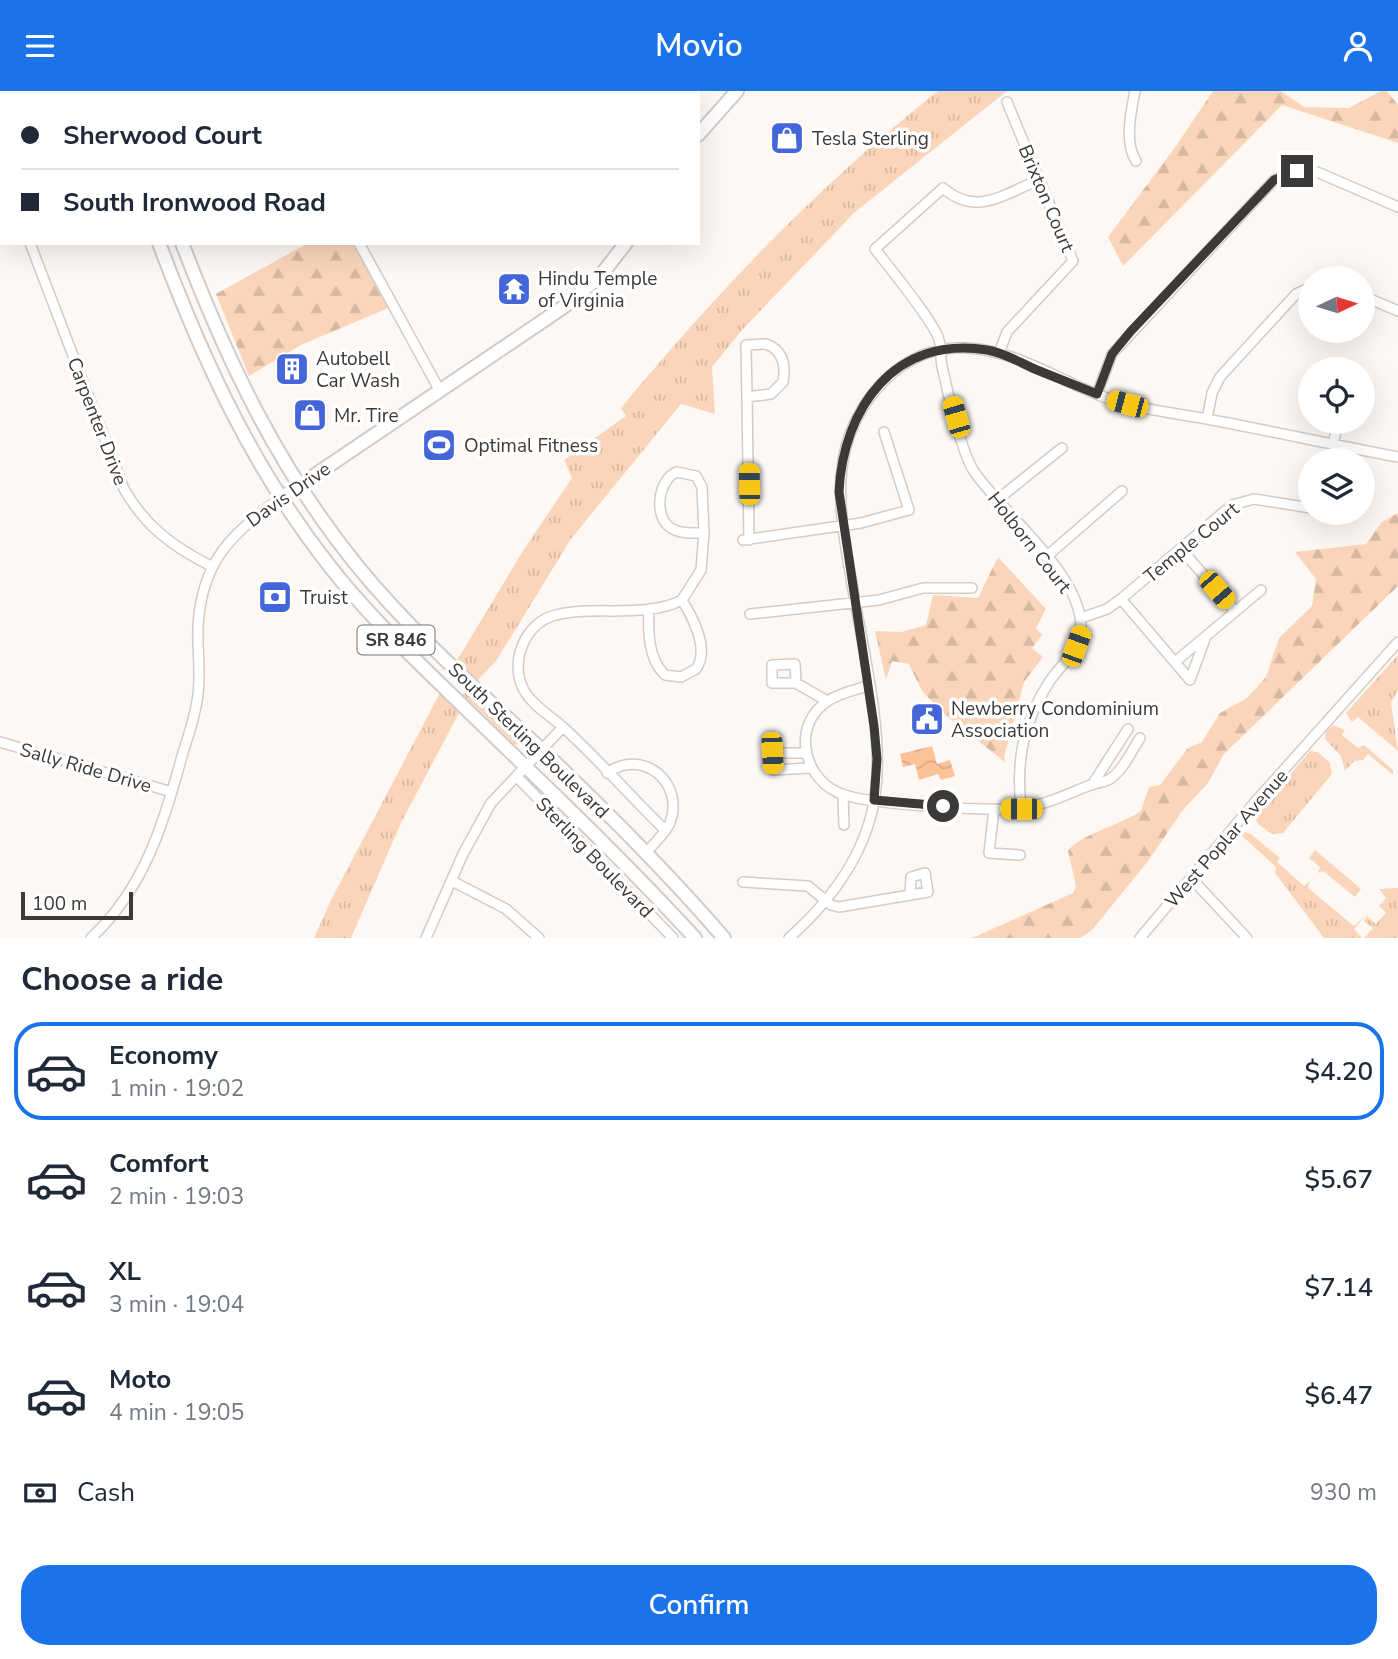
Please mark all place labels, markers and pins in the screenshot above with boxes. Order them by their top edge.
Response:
shop icon: Tesla Sterling [768,119,806,157]
place label: Tesla Sterling [812,126,929,152]
place label: Hindu Temple of Virginia [538,266,657,314]
temple icon: Hindu Temple of Virginia [495,270,533,308]
place label: Autobell Car Wash [316,346,400,394]
building icon: Autobell Car Wash [273,350,311,388]
shop icon: Mr. Tire [291,396,329,434]
place label: Mr. Tire [334,403,399,429]
sports icon: Optimal Fitness [420,426,458,464]
place label: Optimal Fitness [464,433,598,459]
bank icon: Truist [256,578,294,616]
place label: Truist [300,585,348,611]
place label: Newberry Condominium Association [951,696,1159,744]
public building icon: Newberry Condominium Association [908,700,946,738]

